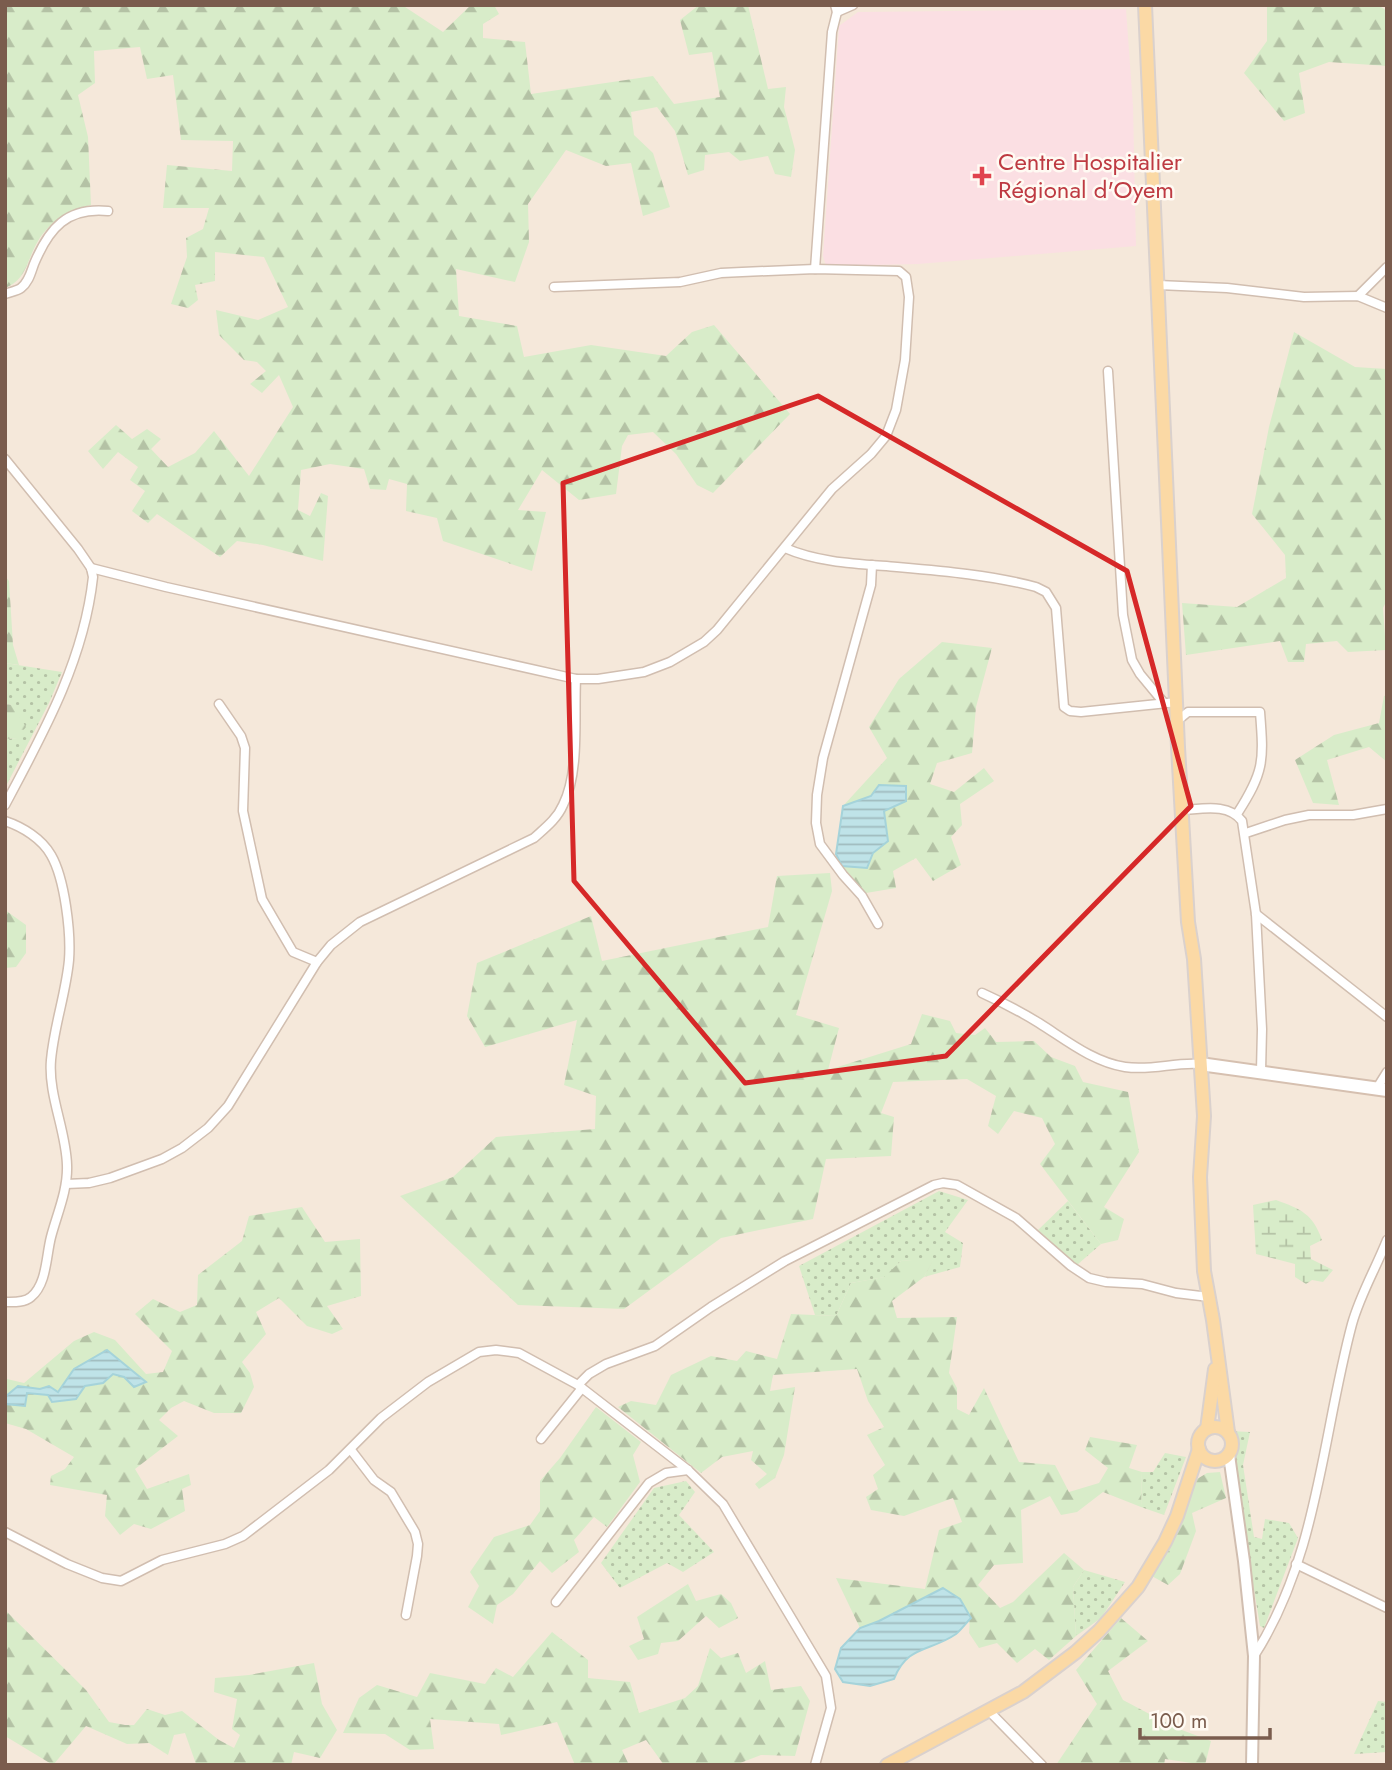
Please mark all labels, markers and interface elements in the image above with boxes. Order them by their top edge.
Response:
place label: Centre Hospitalier Régional d'Oyem [998,144,1183,207]
marker: Centre Hospitalier Régional d'Oyem [972,166,992,186]
scale bar [1140,1696,1270,1740]
text: 100 m [1150,1706,1207,1736]

